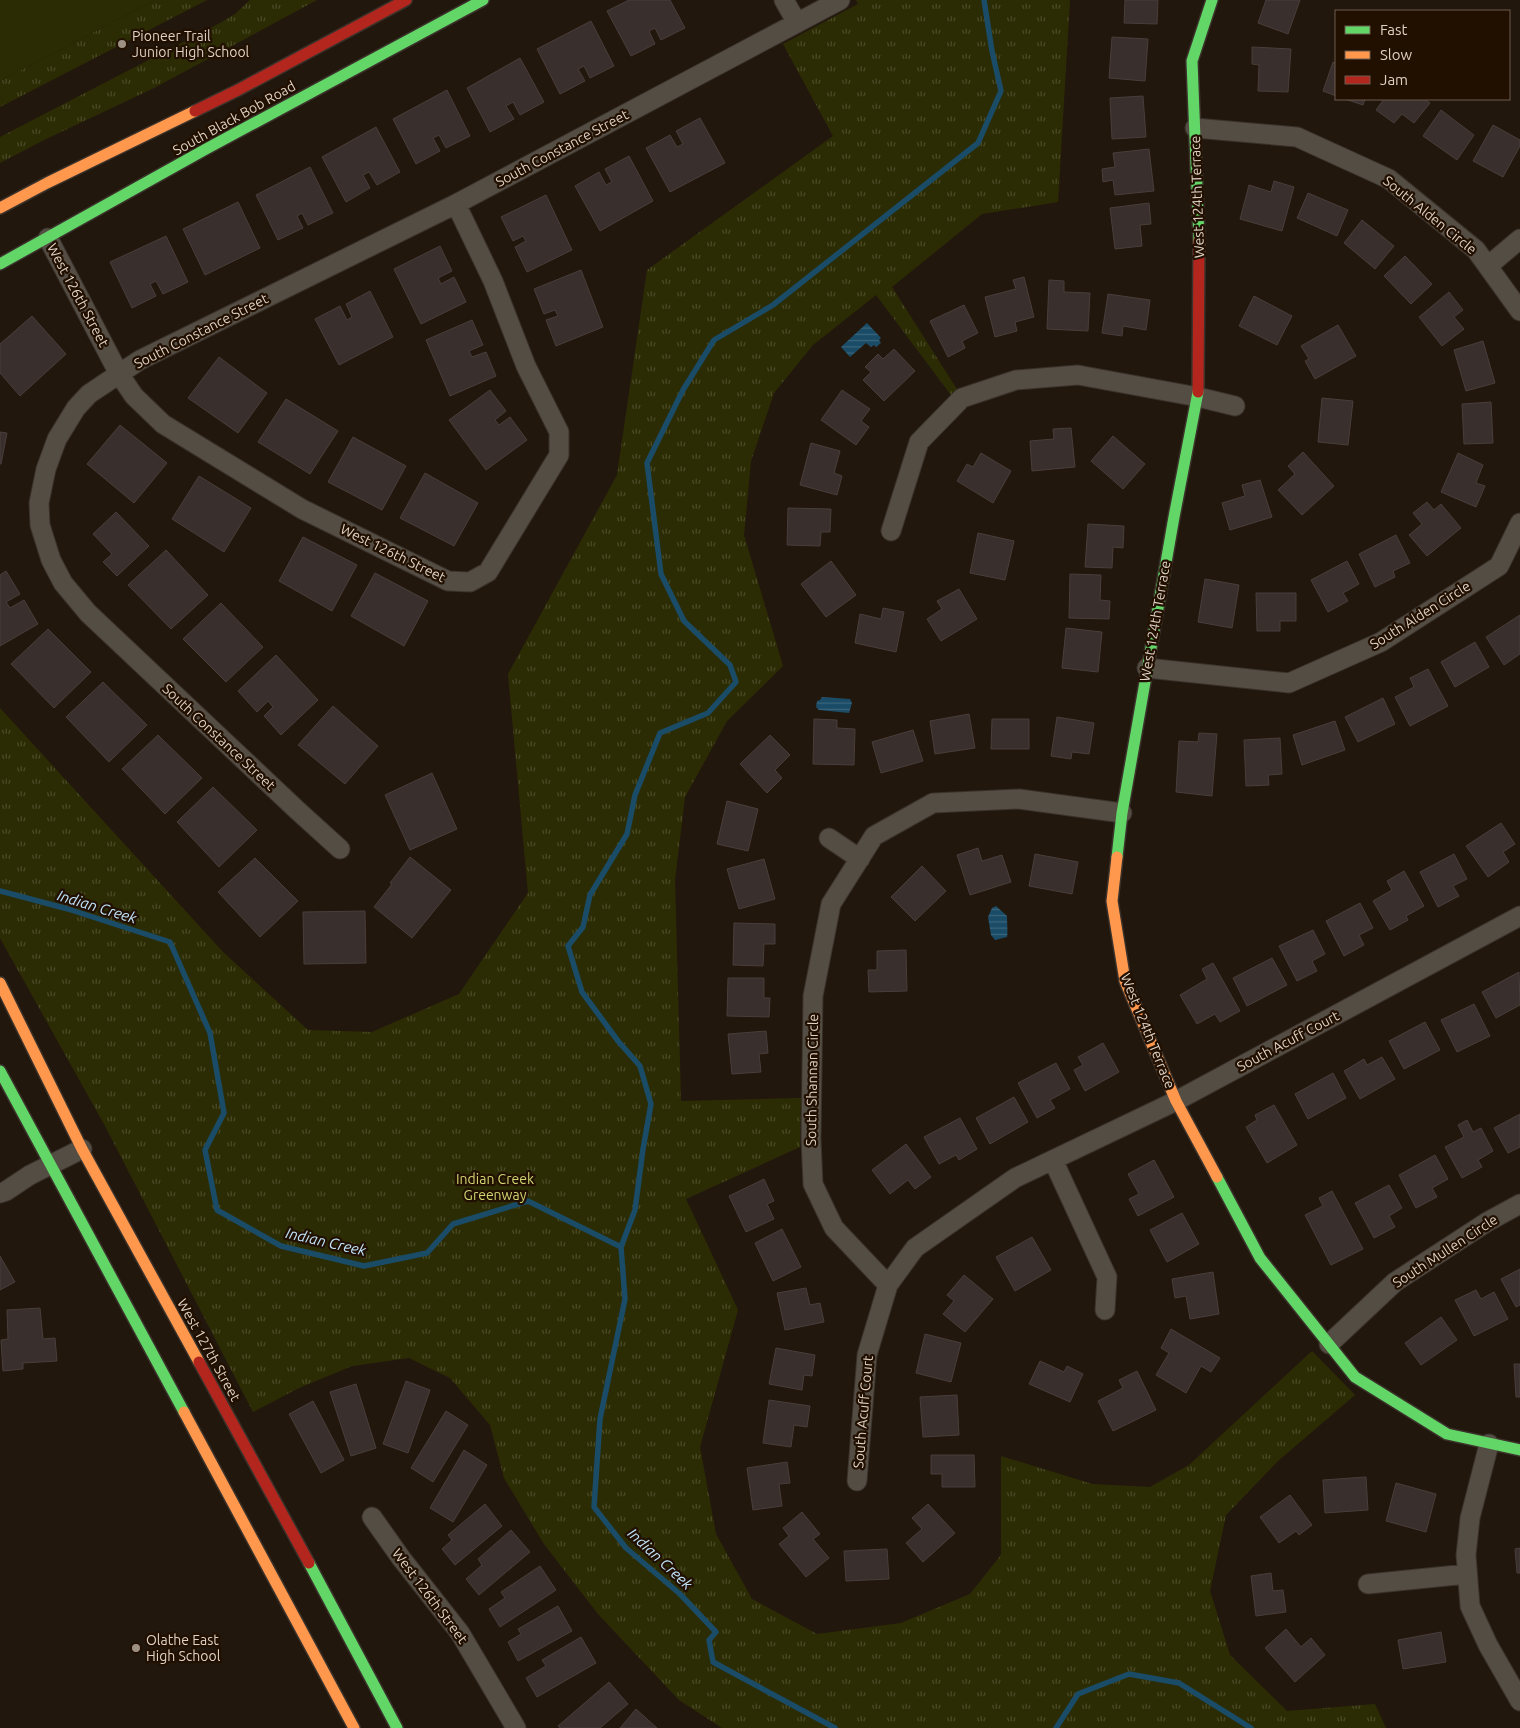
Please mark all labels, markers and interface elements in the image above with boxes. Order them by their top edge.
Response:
legend [1335,10,1510,100]
text: Fast [1380,21,1408,38]
place label: Pioneer Trail Junior High School [132,28,250,60]
marker: Pioneer Trail Junior High School [116,38,128,50]
text: Slow [1380,46,1413,63]
text: Jam [1380,71,1408,88]
street label: South Black Bob Road [170,78,298,158]
street label: South Constance Street [493,106,632,190]
street label: West 124th Terrace [1187,136,1207,258]
street label: South Alden Circle [1380,173,1480,257]
street label: West 126th Street [44,241,112,350]
street label: South Constance Street [131,290,271,372]
street label: West 126th Street [338,521,449,586]
street label: West 124th Terrace [1136,559,1174,683]
street label: South Alden Circle [1367,578,1473,652]
street label: South Constance Street [159,681,279,794]
water label: Indian Creek [55,886,139,927]
street label: West 124th Terrace [1118,971,1178,1091]
street label: South Acuff Court [1234,1007,1342,1075]
street label: South Shannan Circle [803,1014,821,1146]
park label: Indian Creek Greenway [456,1171,534,1203]
street label: South Mullen Circle [1390,1211,1500,1291]
water label: Indian Creek [284,1224,368,1259]
street label: West 127th Street [174,1296,244,1404]
street label: South Acuff Court [850,1354,876,1469]
water label: Indian Creek [625,1524,696,1593]
street label: West 126th Street [389,1545,471,1647]
place label: Olathe East High School [146,1632,221,1664]
marker: Olathe East High School [130,1642,142,1654]

